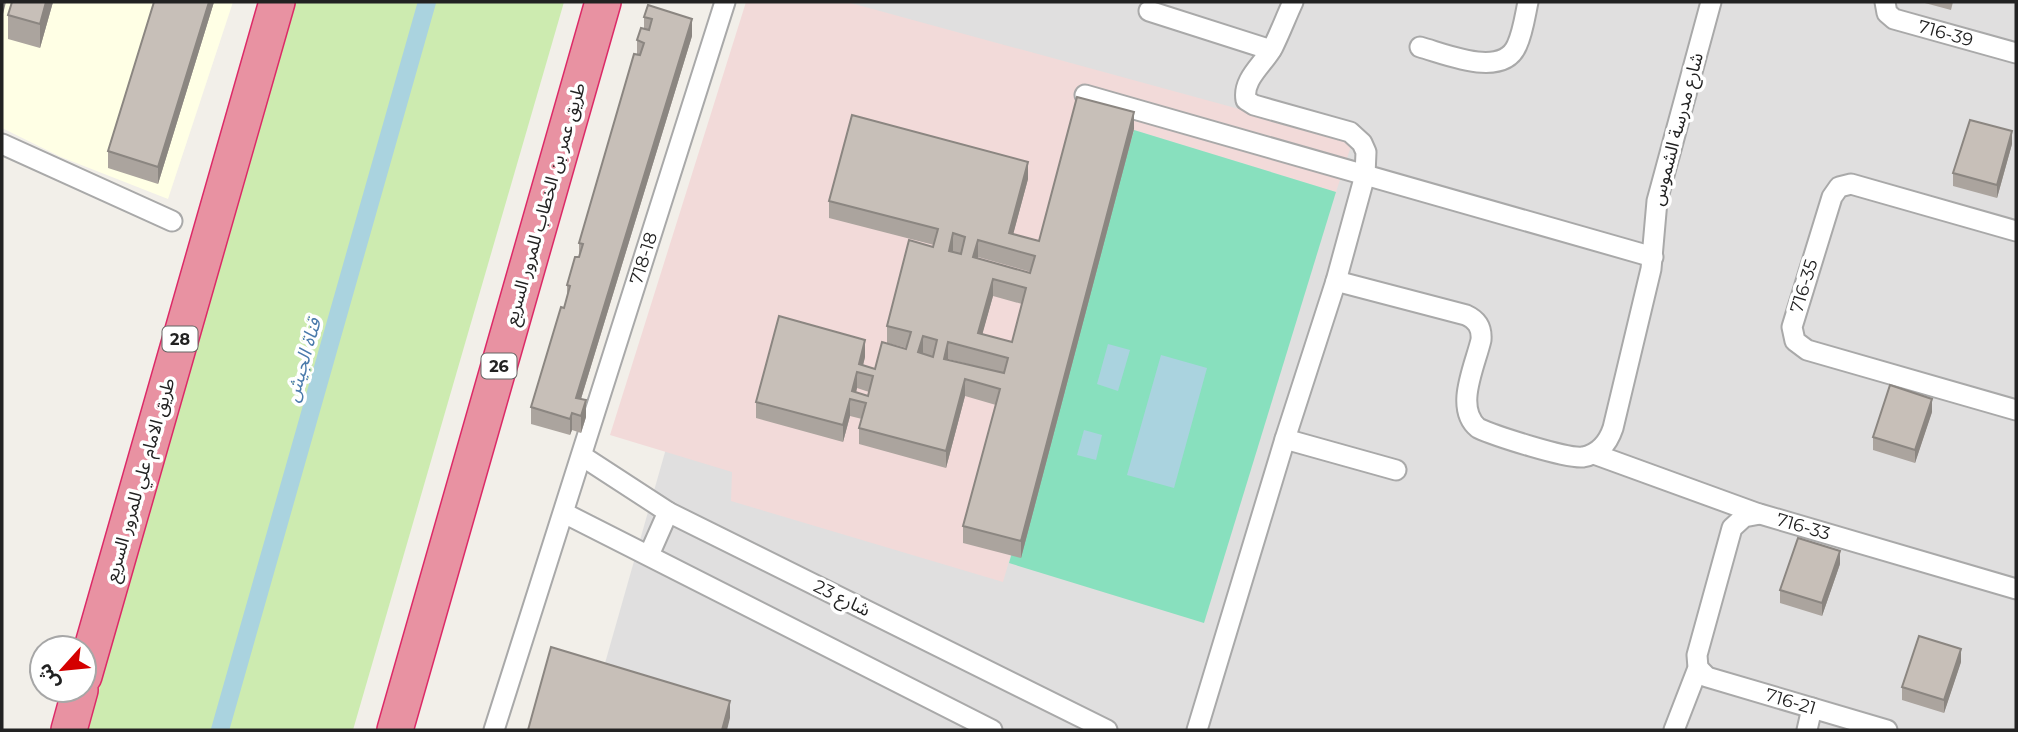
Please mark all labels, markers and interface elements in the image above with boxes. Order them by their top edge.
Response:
street label: 716-39 [1916,15,1976,52]
street label: شارع مدرسة الشموس [1646,50,1711,209]
street label: طريق عمر بن الخطاب للمرور السريع [500,80,593,329]
street label: 718-18 [625,229,662,287]
street label: 716-35 [1785,256,1823,316]
water label: قناة الجيش [280,314,326,404]
road number: 28 [162,326,198,352]
road number: 26 [482,354,516,378]
street label: طريق الامام علي للمرور السريع [100,375,183,586]
street label: 716-33 [1774,508,1833,545]
street label: شارع 23 [809,575,874,624]
north arrow [28,634,98,704]
text: ش [32,660,64,693]
street label: 716-21 [1763,684,1819,720]

